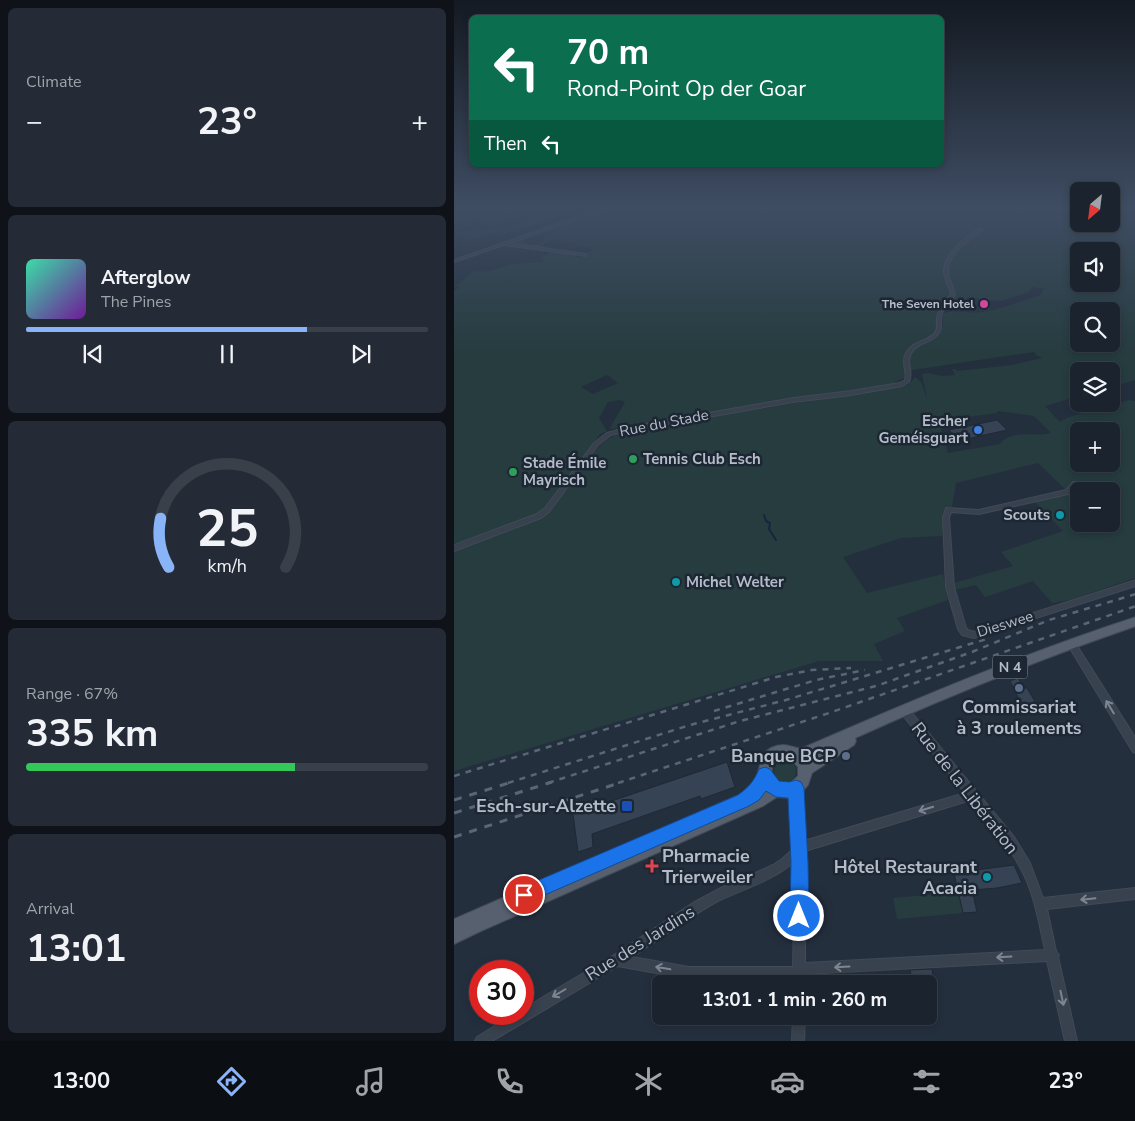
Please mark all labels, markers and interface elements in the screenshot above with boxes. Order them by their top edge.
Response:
text: 70 m [567,29,649,76]
icon: left [484,35,549,100]
text: Climate [26,71,81,93]
text: Rond-Point Op der Goar [567,74,806,104]
text: 23° [197,96,257,147]
text: − [26,103,43,141]
text: + [411,103,428,141]
icon: left [537,130,565,158]
text: Then [484,131,527,157]
north arrow [1070,182,1120,232]
map controls [1070,182,1120,532]
button: sound [1070,242,1120,292]
text: Afterglow [101,265,191,291]
text: The Pines [101,291,171,313]
place label: The Seven Hotel [882,296,974,312]
marker: The Seven Hotel [978,298,990,310]
button: search [1070,302,1120,352]
icon: previous [79,340,107,368]
icon: pause [213,340,241,368]
icon: next [347,340,375,368]
button: layers [1070,362,1120,412]
street label: Rue du Stade [618,405,710,441]
place label: Escher Geméisguart [878,411,968,448]
button: + [1070,422,1120,472]
marker: Escher Geméisguart [972,424,984,436]
place label: Tennis Club Esch [643,449,761,469]
place label: Stade Émile Mayrisch [523,453,606,490]
marker: Tennis Club Esch [627,453,639,465]
marker: Stade Émile Mayrisch [507,466,519,478]
button: − [1070,482,1120,532]
text: 25 [196,493,258,564]
place label: Scouts [1003,505,1050,525]
marker: Scouts [1054,509,1066,521]
text: km/h [207,554,247,578]
place label: Michel Welter [686,572,784,592]
marker: Michel Welter [670,576,682,588]
street label: Dieswee [974,606,1036,642]
road number: N 4 [992,656,1028,679]
marker: Commissariat à 3 roulements [1013,682,1025,694]
text: Range · 67% [26,683,118,705]
place label: Commissariat à 3 roulements [956,695,1082,740]
one-way arrow [1105,700,1115,714]
text: 335 km [26,708,158,759]
street label: Rue de la Libération [906,717,1024,859]
place label: Banque BCP [731,744,836,768]
marker: Banque BCP [840,750,852,762]
place label: Esch-sur-Alzette [476,794,616,818]
marker: Esch-sur-Alzette [620,799,634,813]
one-way arrow [919,805,935,814]
place label: Pharmacie Trierweiler [662,844,753,889]
place label: Hôtel Restaurant Acacia [834,855,977,900]
marker: Pharmacie Trierweiler [646,860,658,872]
marker: Hôtel Restaurant Acacia [981,871,993,883]
pin [503,874,545,916]
icon: arrive [510,881,538,909]
position arrow [772,889,824,941]
one-way arrow [1080,894,1096,904]
text: Arrival [26,898,74,920]
street label: Rue des Jardins [581,900,699,986]
text: 13:01 [26,923,127,974]
one-way arrow [997,953,1013,962]
speed limit sign: 30 [469,960,534,1025]
one-way arrow [656,962,672,972]
one-way arrow [834,962,850,971]
text: 13:01 · 1 min · 260 m [702,987,887,1013]
one-way arrow [552,989,567,998]
one-way arrow [1058,989,1067,1005]
icon: directions [214,1064,249,1099]
icon: music [353,1064,388,1099]
icon: phone [492,1064,527,1099]
icon: climate [631,1064,666,1099]
icon: car [770,1064,805,1099]
icon: filters [909,1064,944,1099]
text: 13:00 [52,1066,110,1096]
text: 23° [1048,1066,1083,1096]

